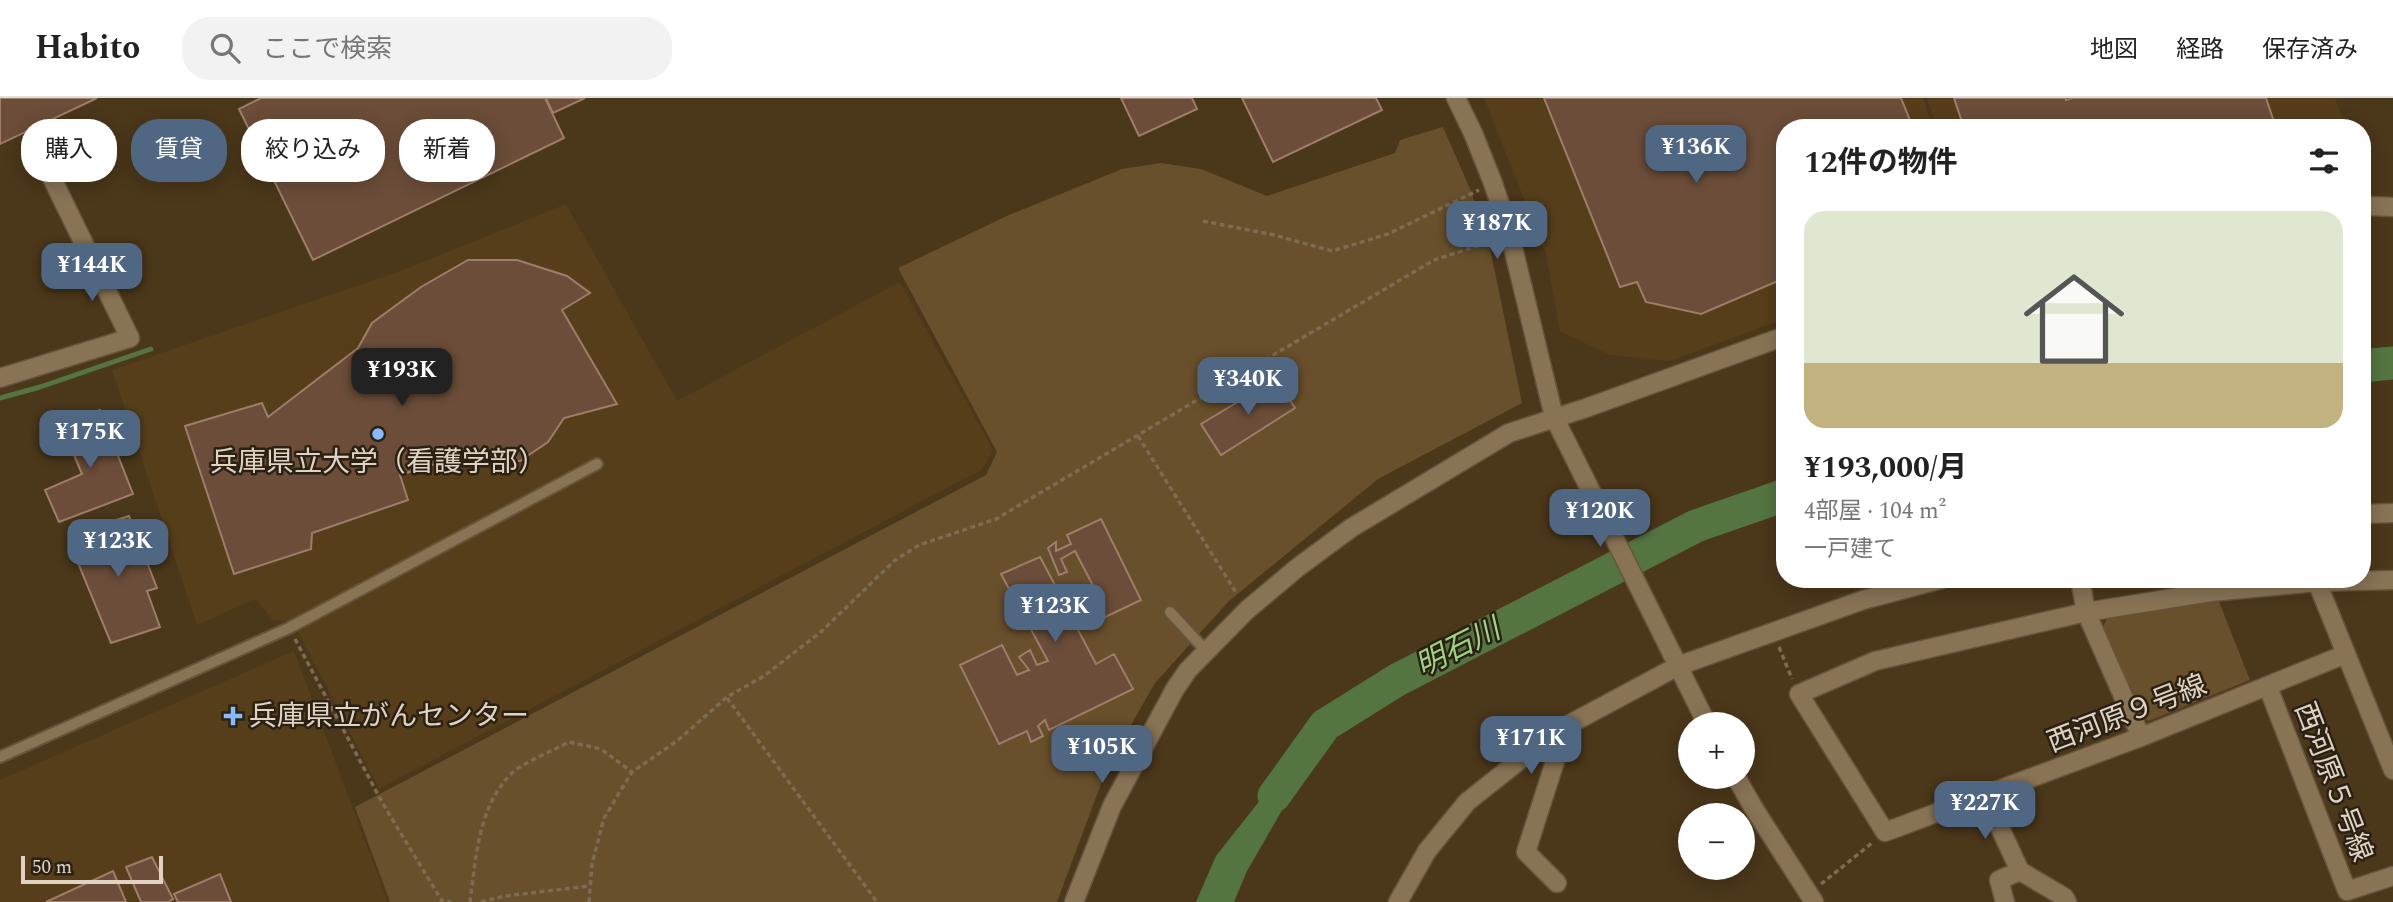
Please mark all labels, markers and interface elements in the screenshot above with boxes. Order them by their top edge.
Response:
search box [182,17,672,80]
text: Habito [35,23,140,73]
icon: search [206,29,244,67]
text: ここで検索 [262,29,392,69]
text: 地図 [2090,32,2138,68]
text: 経路 [2176,32,2224,68]
text: 保存済み [2262,32,2358,68]
chip: 購入 [21,119,117,182]
chip: 賃貸 [131,119,227,182]
chip: 絞り込み [241,119,385,182]
chip: 新着 [399,119,495,182]
pin: ¥136K [1647,126,1745,185]
text: ¥136K [1661,130,1731,165]
text: 12件の物件 [1804,140,1958,186]
icon: filters [2305,142,2343,180]
pin: ¥187K [1448,202,1546,261]
text: ¥187K [1462,206,1532,241]
pin: ¥144K [43,244,141,303]
text: ¥144K [57,248,127,283]
icon: home [2011,256,2137,382]
pin: ¥193K [353,348,451,408]
text: ¥193K [367,353,437,388]
pin: ¥340K [1199,358,1297,417]
text: ¥340K [1213,362,1283,397]
pin: ¥175K [41,410,139,470]
text: ¥175K [55,415,125,450]
marker: 兵庫県立大学（看護学部） [370,426,386,442]
place label: 兵庫県立大学（看護学部） [210,441,546,484]
text: ¥193,000/月 [1804,445,1967,491]
pin: ¥120K [1551,490,1649,549]
text: ¥120K [1565,494,1635,529]
text: 4部屋 · 104 m² [1804,494,1946,529]
pin: ¥123K [69,519,167,579]
text: ¥123K [83,524,153,559]
text: 一戸建て [1804,532,1896,567]
pin: ¥123K [1006,584,1104,644]
text: ¥123K [1020,589,1090,624]
water label: 明石川 [1407,606,1511,689]
street label: 西河原９号線 [2041,664,2213,764]
place label: 兵庫県立がんセンター [249,695,529,738]
street label: 西河原５号線 [2283,696,2383,868]
marker: 兵庫県立がんセンター [223,706,243,726]
map controls [1678,712,1755,880]
button: + [1678,712,1755,789]
pin: ¥171K [1482,716,1580,776]
text: ¥171K [1496,721,1566,756]
pin: ¥105K [1053,726,1151,785]
text: ¥105K [1067,730,1137,765]
pin: ¥227K [1936,782,2034,841]
text: ¥227K [1950,786,2020,821]
button: − [1678,803,1755,880]
scale bar [21,853,163,885]
text: 50 m [32,853,72,882]

